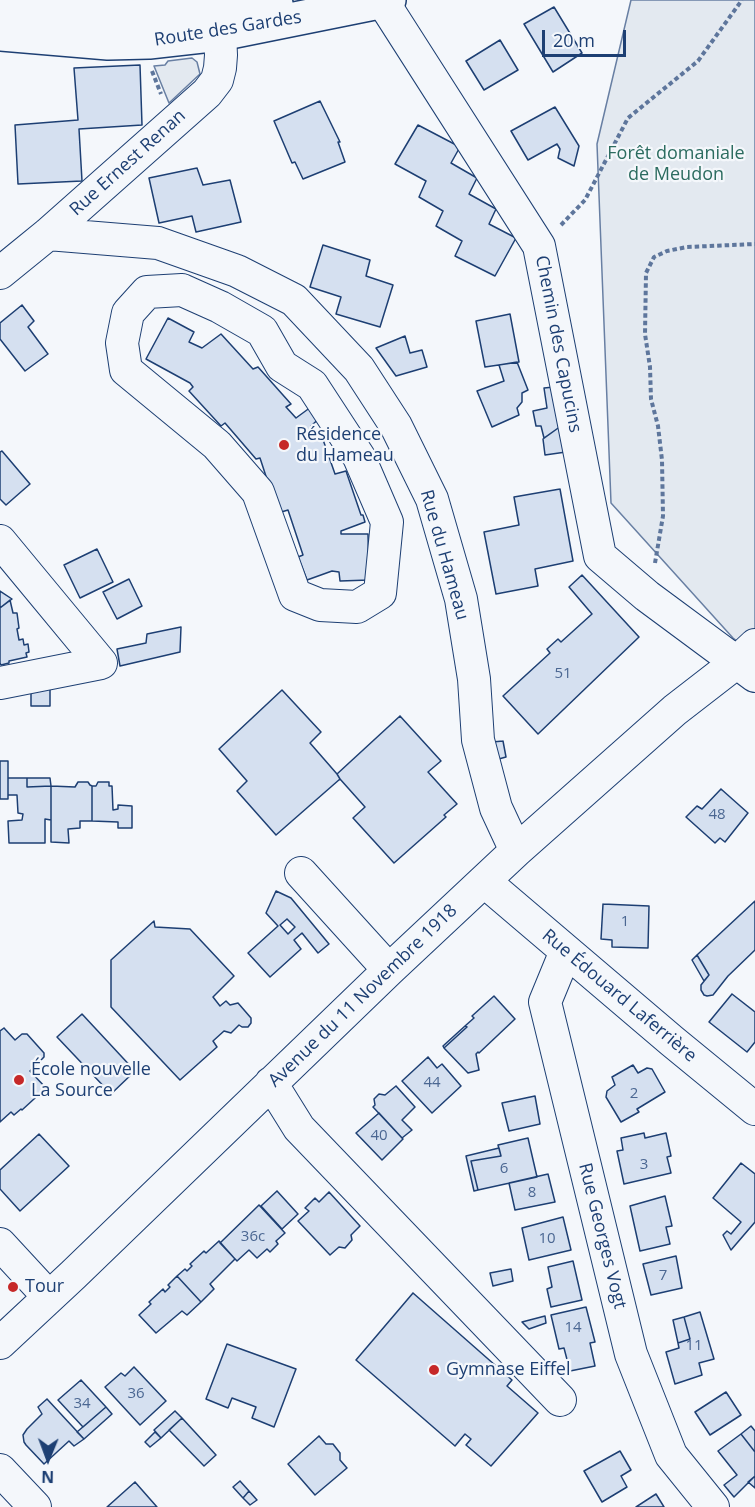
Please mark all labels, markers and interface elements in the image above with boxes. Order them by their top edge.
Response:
street label: Route des Gardes [153,7,303,51]
scale bar [545,18,629,56]
text: 20 m [553,28,595,52]
street label: Rue Ernest Renan [66,105,190,221]
park label: Forêt domaniale de Meudon [607,143,745,186]
street label: Chemin des Capucins [530,254,586,434]
place label: Résidence du Hameau [296,424,394,466]
marker: Résidence du Hameau [277,438,291,452]
street label: Rue du Hameau [415,487,473,623]
house number: 51 [554,665,572,683]
house number: 48 [708,806,726,824]
street label: Avenue du 11 Novembre 1918 [264,900,462,1092]
house number: 1 [621,913,629,931]
street label: Rue Édouard Laferrière [537,925,701,1067]
place label: École nouvelle La Source [31,1059,151,1102]
marker: École nouvelle La Source [12,1073,26,1087]
house number: 44 [423,1074,441,1092]
house number: 2 [630,1085,638,1103]
house number: 40 [370,1127,388,1145]
house number: 3 [640,1156,648,1174]
house number: 6 [500,1160,508,1178]
street label: Rue Georges Vogt [573,1161,631,1311]
house number: 8 [528,1184,536,1202]
house number: 36c [241,1228,265,1246]
house number: 10 [538,1230,556,1248]
house number: 7 [659,1267,667,1285]
place label: Tour [25,1276,64,1298]
marker: Tour [6,1280,20,1294]
house number: 14 [564,1319,582,1337]
house number: 11 [685,1337,703,1355]
place label: Gymnase Eiffel [446,1359,570,1381]
marker: Gymnase Eiffel [427,1363,441,1377]
house number: 36 [127,1385,145,1403]
house number: 34 [73,1395,91,1413]
north arrow [18,1429,78,1489]
text: N [41,1466,54,1488]

